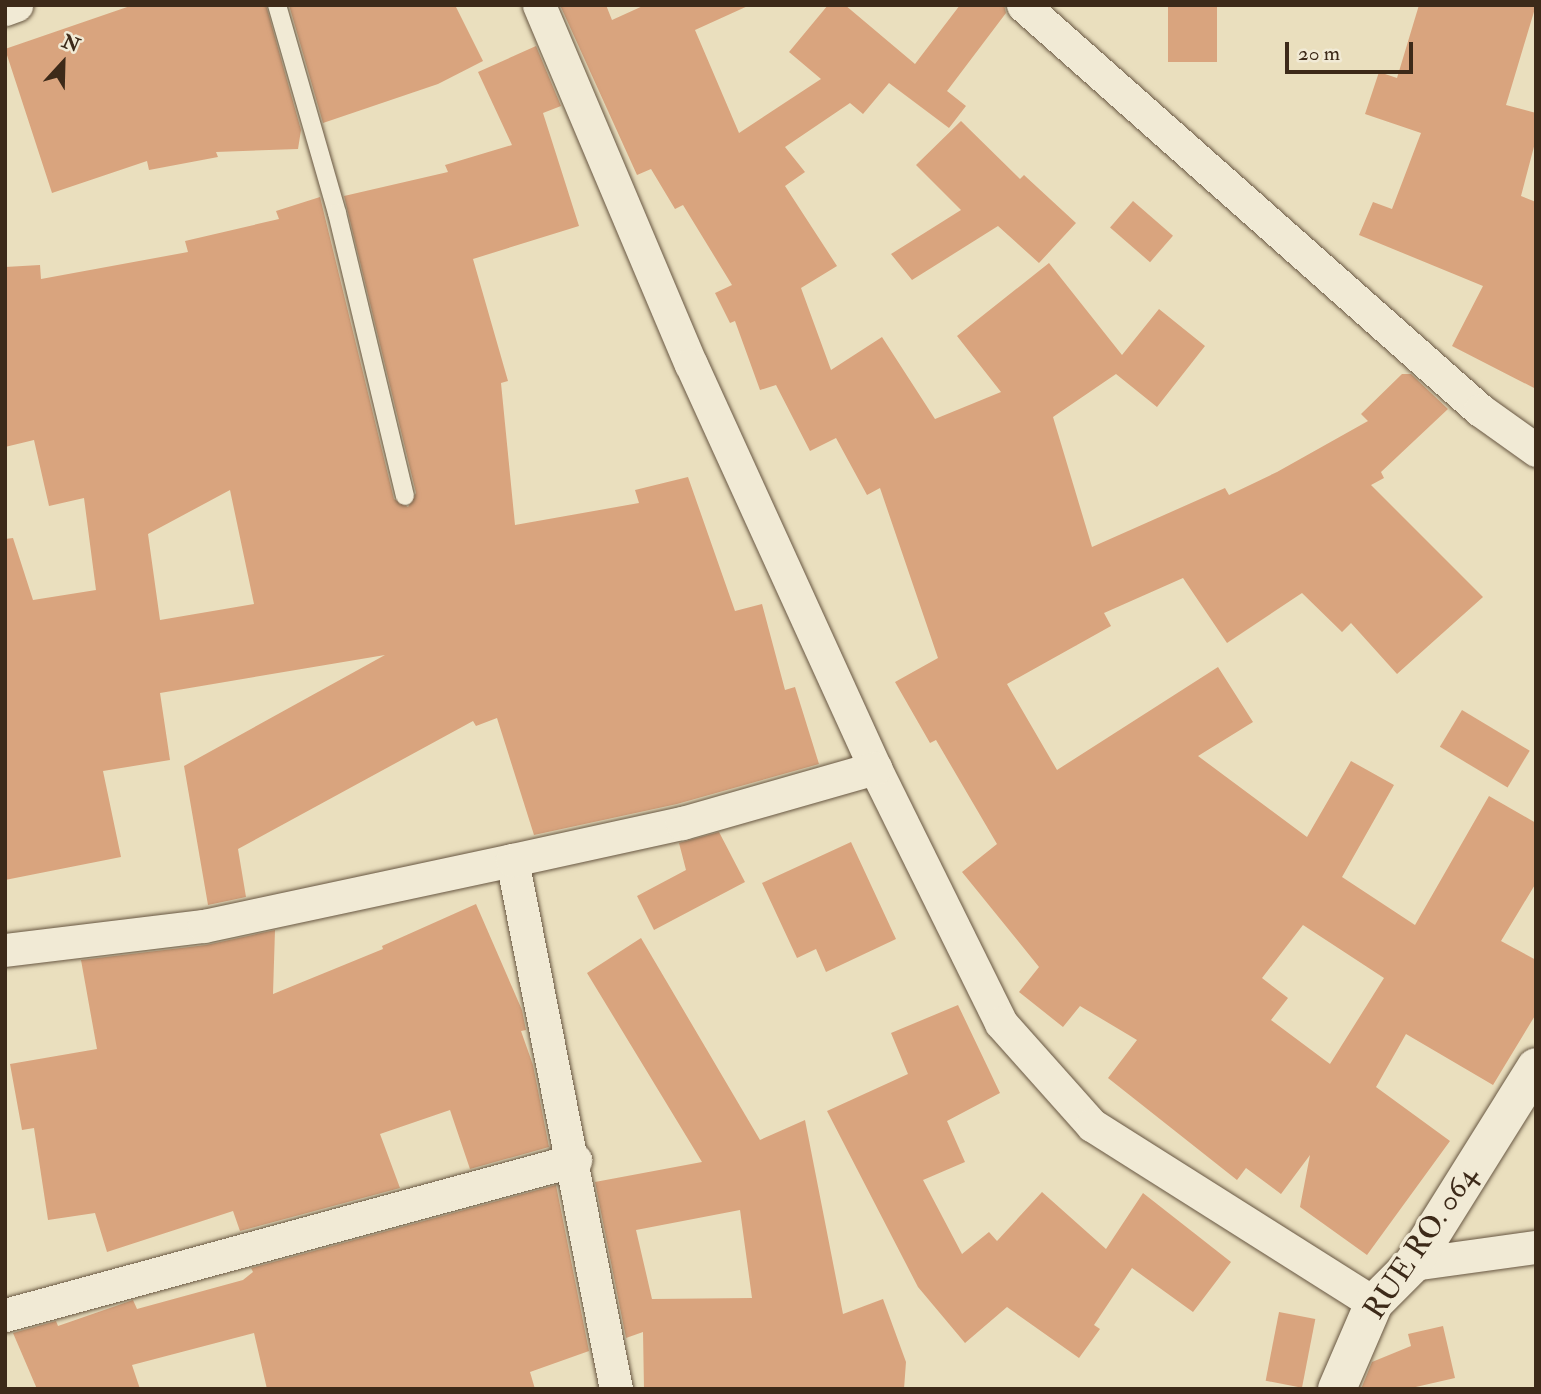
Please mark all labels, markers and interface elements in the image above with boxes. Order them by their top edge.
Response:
north arrow [28,28,98,98]
scale bar [1289,28,1417,72]
text: N [58,29,83,58]
text: 20 m [1298,40,1340,67]
street label: RUE RO. 064 [1357,1160,1485,1326]

